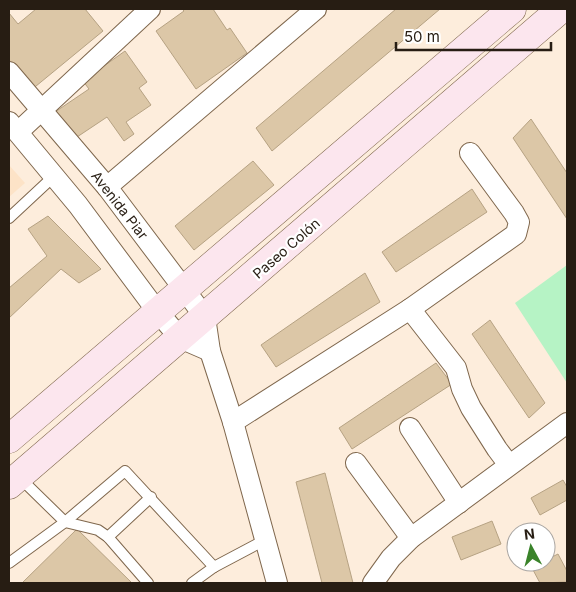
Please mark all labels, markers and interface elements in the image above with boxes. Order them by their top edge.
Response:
scale bar [396,20,551,52]
text: 50 m [404,27,440,46]
street label: Avenida Piar [88,167,152,243]
street label: Paseo Colón [249,214,323,282]
north arrow [506,522,556,572]
text: N [523,525,536,543]

